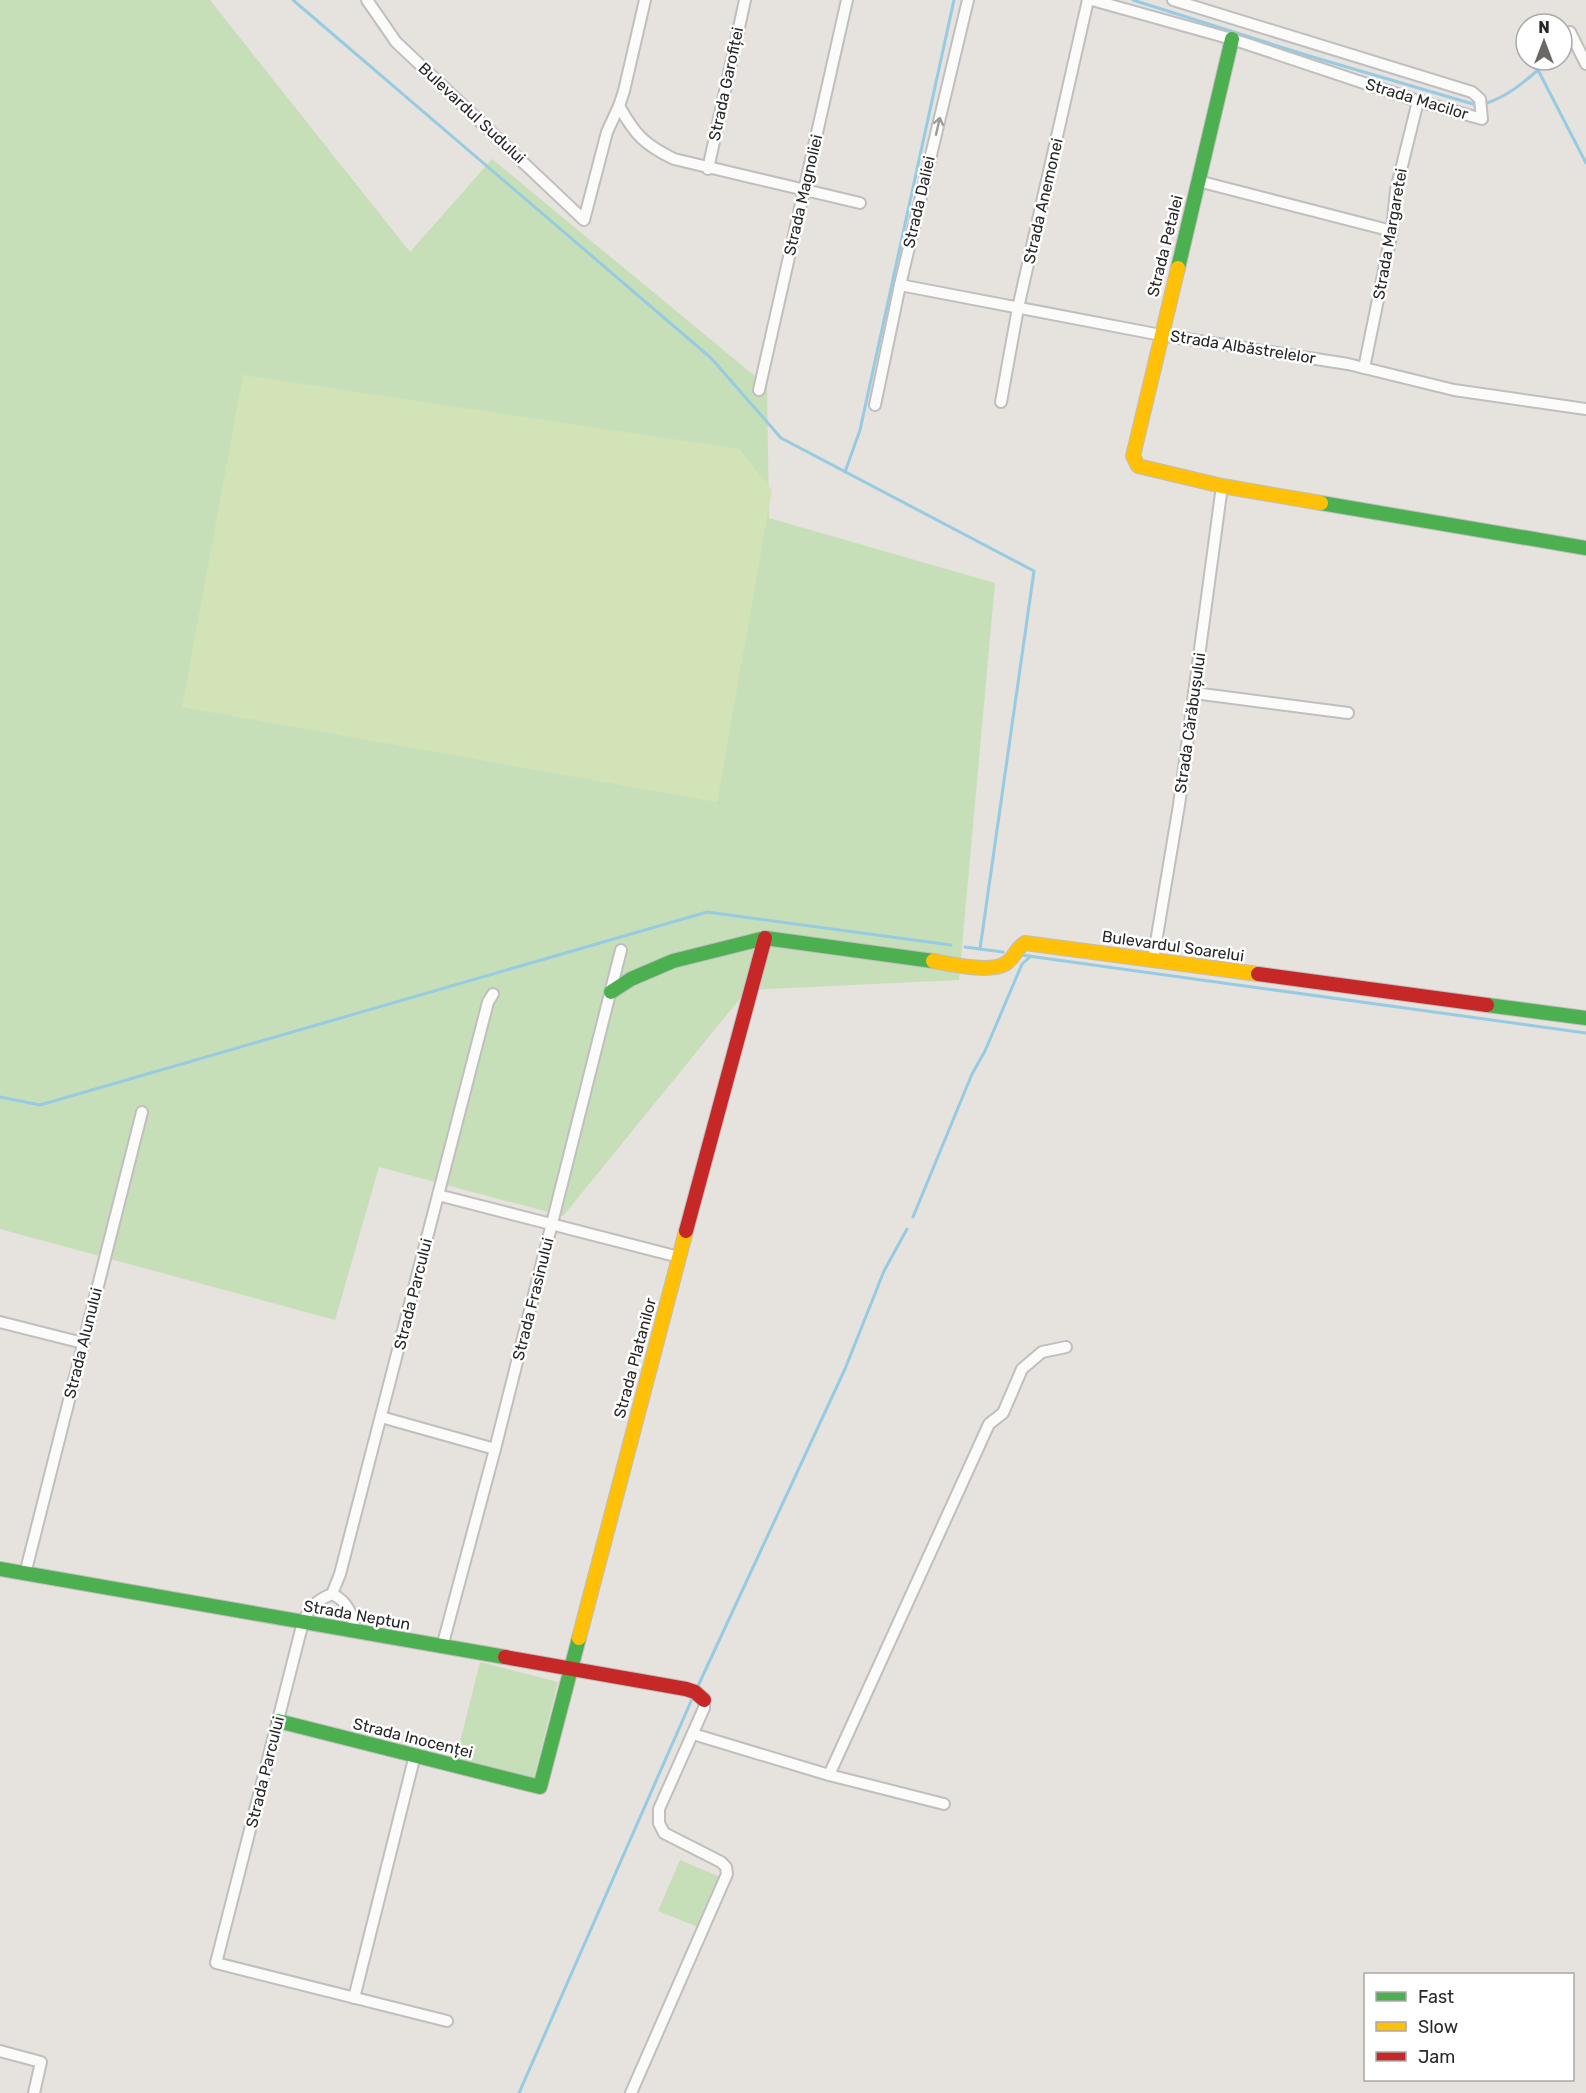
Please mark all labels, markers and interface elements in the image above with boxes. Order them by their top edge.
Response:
north arrow [1514,12,1574,72]
text: N [1538,18,1550,37]
street label: Strada Garofiței [705,25,747,143]
street label: Bulevardul Sudului [415,59,529,167]
street label: Strada Macilor [1363,74,1471,124]
one-way arrow [932,117,944,136]
street label: Strada Magnoliei [780,133,826,257]
street label: Strada Anemonei [1019,136,1067,266]
street label: Strada Daliei [899,154,939,250]
street label: Strada Margaretei [1369,167,1411,301]
street label: Strada Petalei [1143,193,1187,299]
street label: Strada Albăstrelelor [1169,326,1317,368]
street label: Strada Cărăbușului [1171,651,1209,795]
street label: Bulevardul Soarelui [1101,927,1245,965]
street label: Strada Parcului [390,1236,436,1352]
street label: Strada Frasinului [509,1236,557,1362]
street label: Strada Alunului [60,1285,106,1401]
street label: Strada Platanilor [610,1296,660,1420]
street label: Strada Neptun [302,1596,412,1634]
street label: Strada Parcului [242,1714,288,1830]
street label: Strada Inocenței [351,1714,475,1762]
legend [1364,1973,1574,2081]
text: Fast [1418,1986,1454,2008]
text: Slow [1418,2016,1458,2038]
text: Jam [1418,2046,1455,2068]

